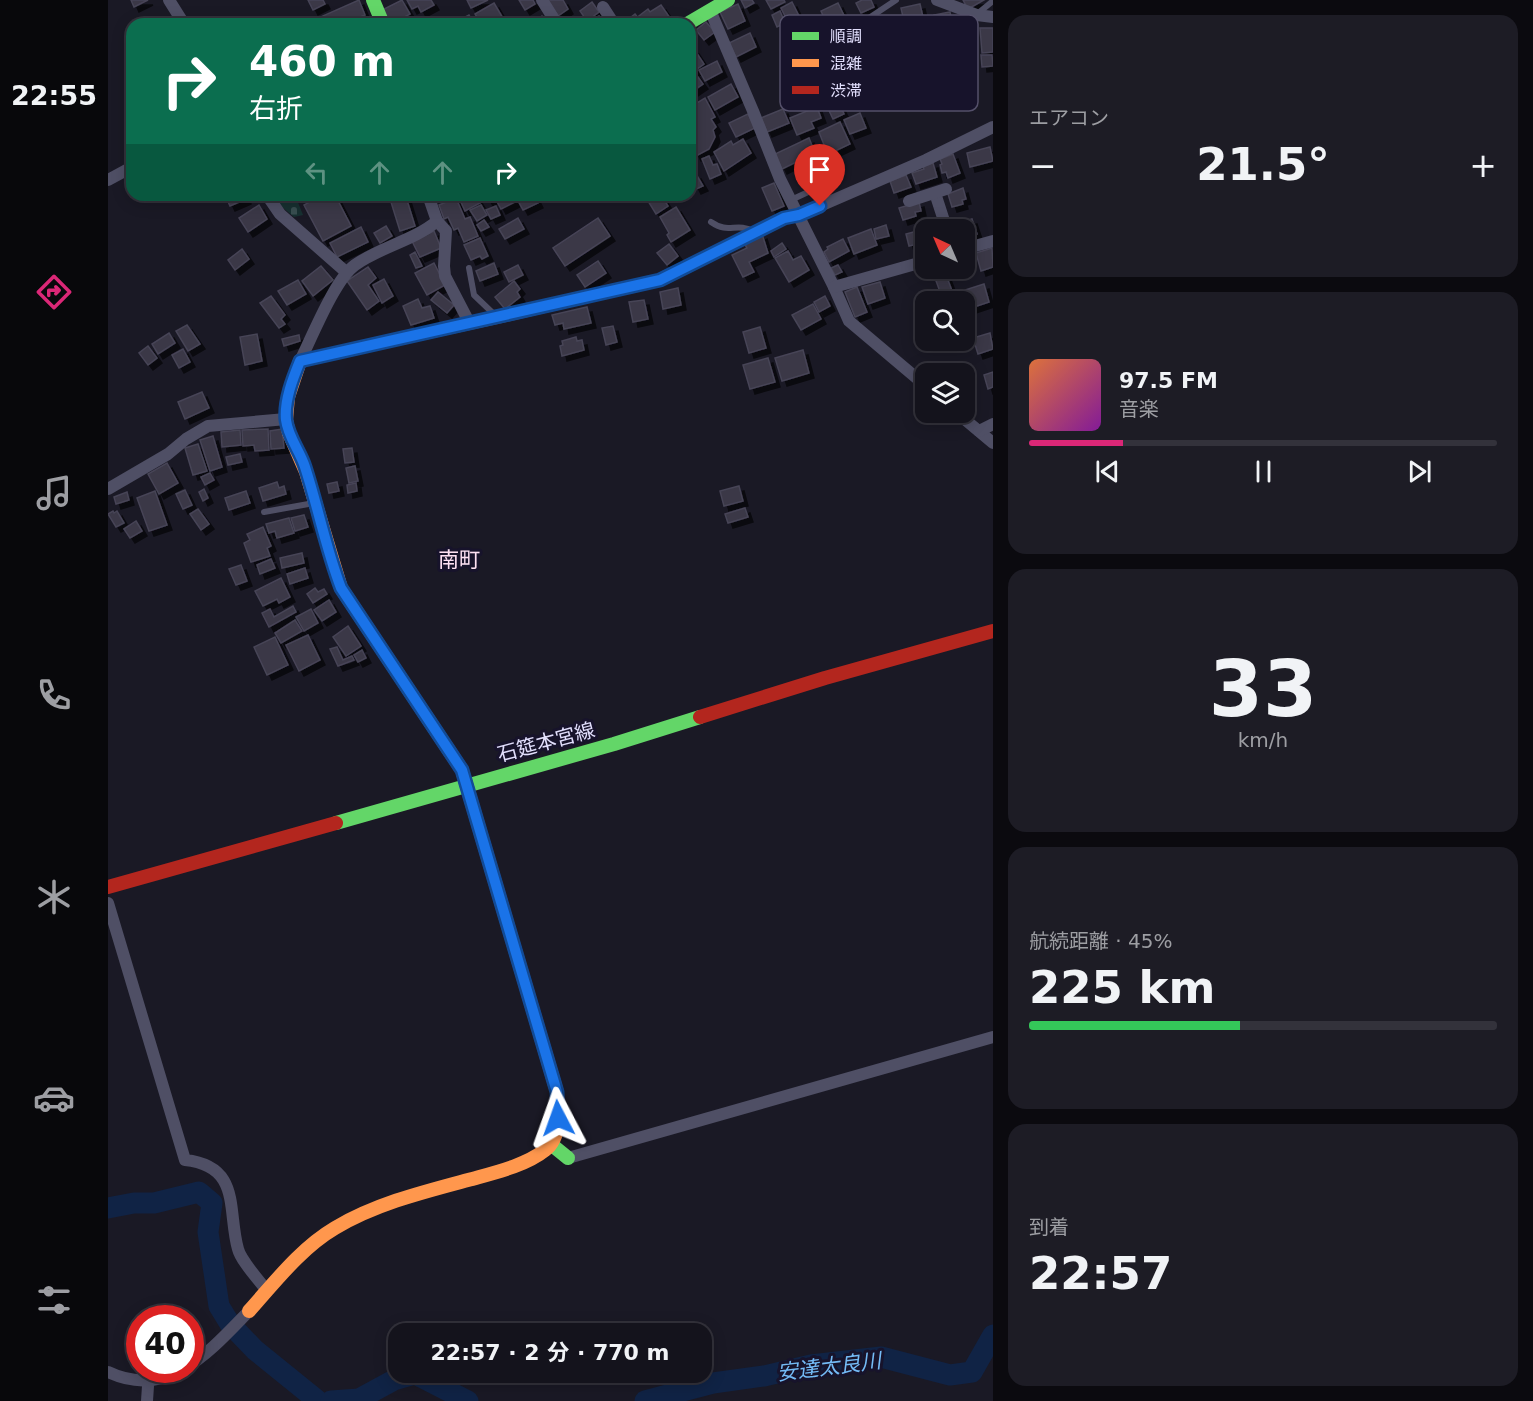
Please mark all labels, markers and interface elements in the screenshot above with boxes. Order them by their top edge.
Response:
legend [780,15,978,111]
text: 順調 [830,27,862,46]
text: 460 m [249,37,395,86]
icon: right [150,42,228,120]
text: 混雑 [830,54,862,73]
text: 22:55 [11,80,97,111]
text: 渋滞 [830,81,862,100]
text: 右折 [249,93,303,124]
text: エアコン [1029,106,1109,130]
text: 21.5° [1196,138,1330,191]
pin [794,144,845,206]
text: − [1029,146,1057,185]
text: + [1469,146,1497,185]
icon: arrive [803,153,836,186]
icon: left [300,156,333,189]
icon: ahead [363,156,396,189]
icon: ahead [426,156,459,189]
icon: right [489,156,522,189]
north arrow [915,219,975,279]
map controls [915,219,975,423]
icon: directions [33,271,75,313]
button: search [915,291,975,351]
button: layers [915,363,975,423]
text: 97.5 FM [1119,368,1218,393]
text: 音楽 [1119,397,1159,421]
icon: previous [1091,455,1124,488]
icon: pause [1247,455,1280,488]
icon: next [1403,455,1436,488]
icon: music [33,472,75,514]
district label: 南町 [438,548,480,572]
text: 33 [1209,644,1317,734]
icon: phone [33,674,75,716]
street label: 石筵本宮線 [495,717,597,767]
text: km/h [1238,728,1288,752]
icon: climate [33,876,75,918]
text: 航続距離 · 45% [1029,929,1173,953]
text: 225 km [1029,961,1215,1014]
icon: car [33,1077,75,1119]
position arrow [526,1086,590,1150]
text: 到着 [1029,1215,1069,1239]
text: 22:57 [1029,1247,1172,1300]
icon: filters [33,1279,75,1321]
speed limit sign: 40 [126,1305,204,1383]
text: 22:57 · 2 分 · 770 m [431,1340,669,1365]
water label: 安達太良川 [775,1348,885,1385]

